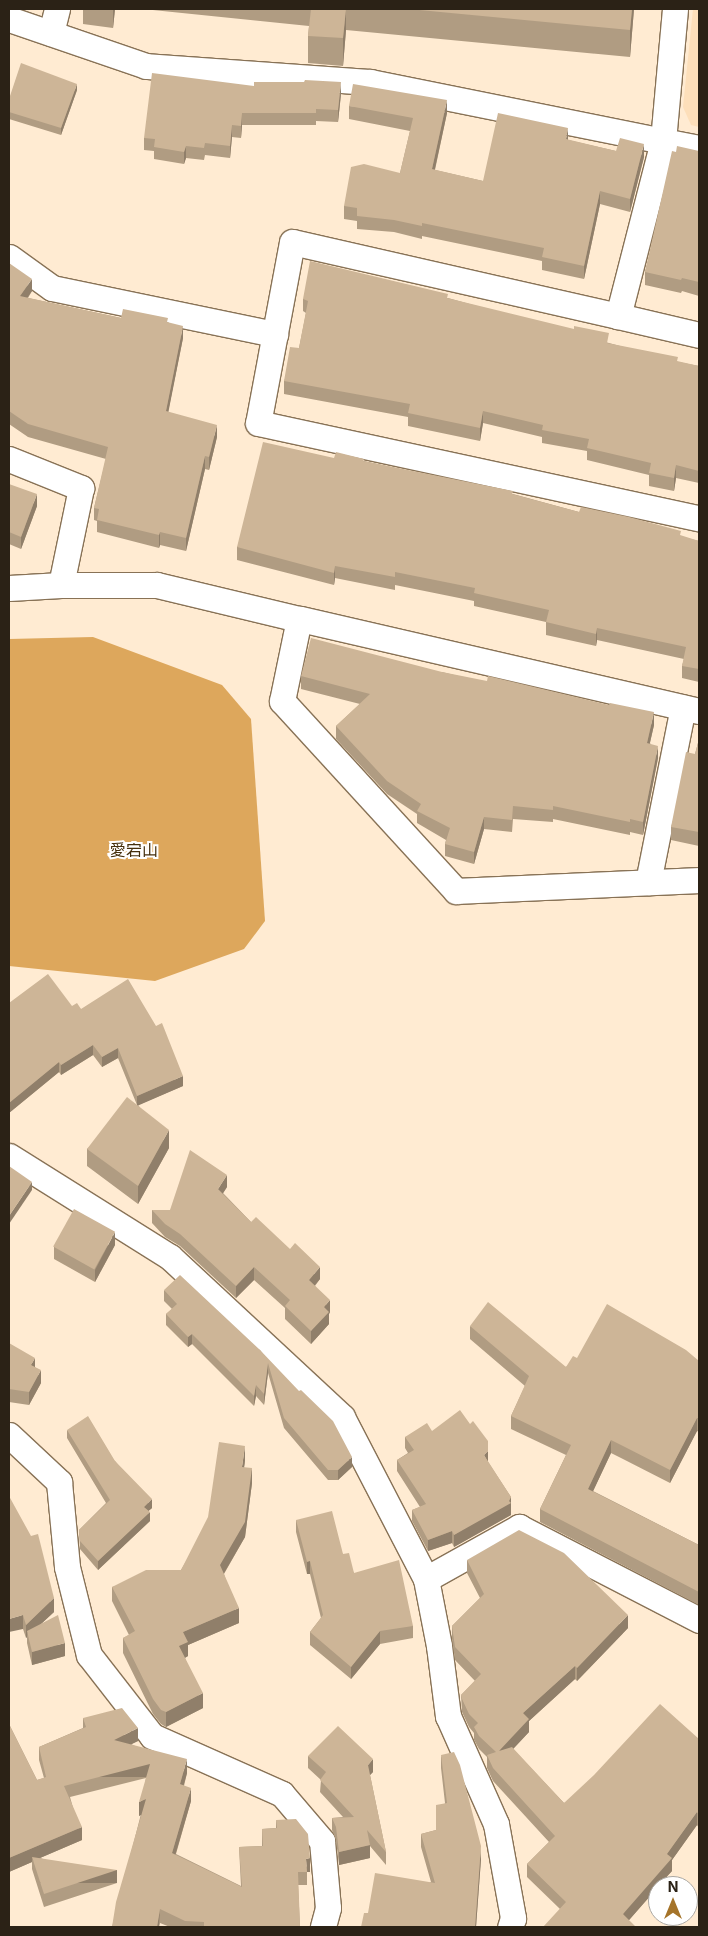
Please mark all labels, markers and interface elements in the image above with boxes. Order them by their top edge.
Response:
park label: 愛宕山 [110,840,158,860]
north arrow [648,1876,698,1926]
text: N [668,1878,678,1895]

